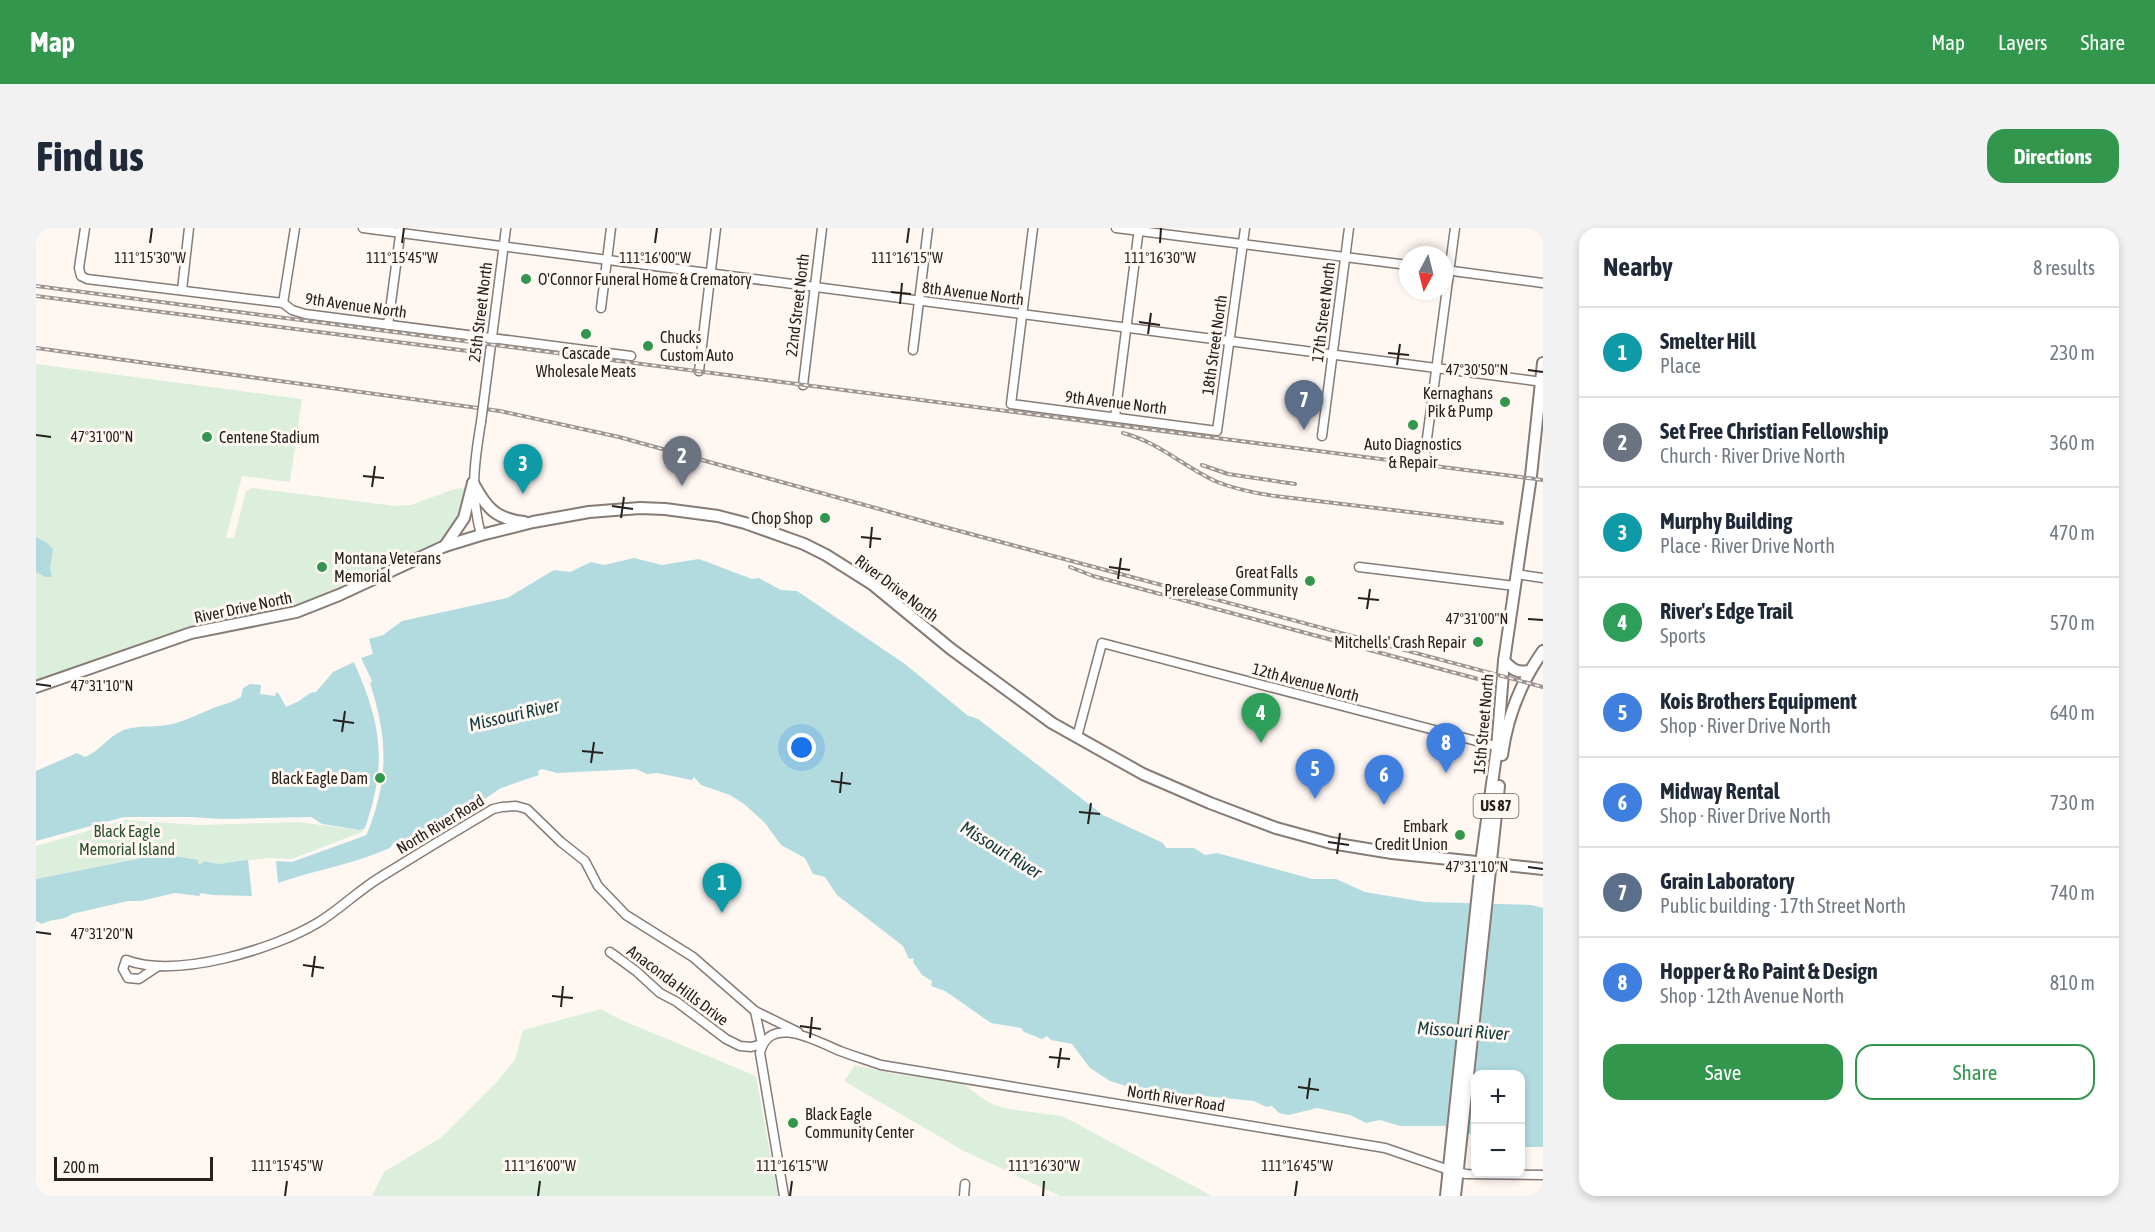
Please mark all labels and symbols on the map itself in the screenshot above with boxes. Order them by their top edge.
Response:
north arrow [1399,246,1453,300]
text: 111°15'30"W [114,249,186,266]
text: 111°15'45"W [366,249,438,266]
text: 111°16'00"W [619,249,691,266]
text: 111°16'15"W [871,249,943,266]
text: 111°16'30"W [1124,249,1196,266]
street label: 22nd Street North [782,252,812,358]
street label: 25th Street North [465,261,495,363]
street label: 17th Street North [1308,261,1338,363]
place label: O'Connor Funeral Home & Crematory [538,270,752,289]
marker: O'Connor Funeral Home & Crematory [519,272,533,286]
street label: 8th Avenue North [921,278,1025,308]
street label: 9th Avenue North [304,289,408,321]
street label: 18th Street North [1198,294,1230,396]
marker: Cascade Wholesale Meats [579,327,593,341]
place label: Chucks Custom Auto [660,328,734,364]
marker: Chucks Custom Auto [641,339,655,353]
place label: Cascade Wholesale Meats [536,344,637,380]
text: 47°30'50"N [1446,361,1508,378]
pin: 7 [1284,380,1324,430]
place label: Kernaghans Pik & Pump [1423,384,1493,421]
street label: 9th Avenue North [1064,387,1168,417]
marker: Kernaghans Pik & Pump [1498,395,1512,409]
marker: Auto Diagnostics & Repair [1406,418,1420,432]
text: 47°31'00"N [71,428,133,445]
place label: Centene Stadium [219,428,319,446]
marker: Centene Stadium [200,430,214,444]
place label: Auto Diagnostics & Repair [1364,435,1462,472]
pin: 2 [662,436,702,486]
pin: 3 [504,444,542,494]
place label: Chop Shop [751,509,813,528]
marker: Chop Shop [818,511,832,525]
place label: Montana Veterans Memorial [334,549,441,585]
street label: River Drive North [852,551,942,625]
marker: Montana Veterans Memorial [315,560,329,574]
place label: Great Falls Prerelease Community [1164,563,1298,600]
marker: Great Falls Prerelease Community [1303,574,1317,588]
street label: River Drive North [192,588,294,626]
text: 47°31'00"N [1446,610,1508,627]
place label: Mitchells' Crash Repair [1334,633,1466,652]
marker: Mitchells' Crash Repair [1471,635,1485,649]
street label: 12th Avenue North [1251,659,1361,705]
street label: 15th Street North [1470,673,1496,775]
text: 47°31'10"N [71,677,133,694]
water label: Missouri River [467,694,562,735]
pin: 4 [1242,694,1280,743]
pin: 8 [1426,724,1466,773]
your location [787,733,816,762]
pin: 5 [1296,750,1334,799]
pin: 6 [1364,756,1404,805]
place label: Black Eagle Dam [271,769,368,788]
marker: Black Eagle Dam [373,771,387,785]
street label: North River Road [393,791,487,857]
road number: US 87 [1474,794,1518,818]
water label: Missouri River [957,816,1046,883]
place label: Embark Credit Union [1375,817,1448,853]
park label: Black Eagle Memorial Island [79,822,175,858]
marker: Embark Credit Union [1453,828,1467,842]
text: 47°31'10"N [1446,858,1508,875]
pin: 1 [702,864,742,913]
text: 47°31'20"N [71,925,133,942]
street label: Anaconda Hills Drive [624,941,732,1029]
water label: Missouri River [1416,1017,1510,1044]
street label: North River Road [1126,1081,1226,1115]
place label: Black Eagle Community Center [805,1105,914,1142]
marker: Black Eagle Community Center [786,1116,800,1130]
scale bar [54,1154,213,1182]
text: 111°15'45"W [251,1157,323,1174]
text: 111°16'00"W [504,1157,576,1174]
text: 111°16'15"W [756,1157,828,1174]
text: 111°16'30"W [1008,1157,1080,1174]
text: 111°16'45"W [1261,1157,1333,1174]

